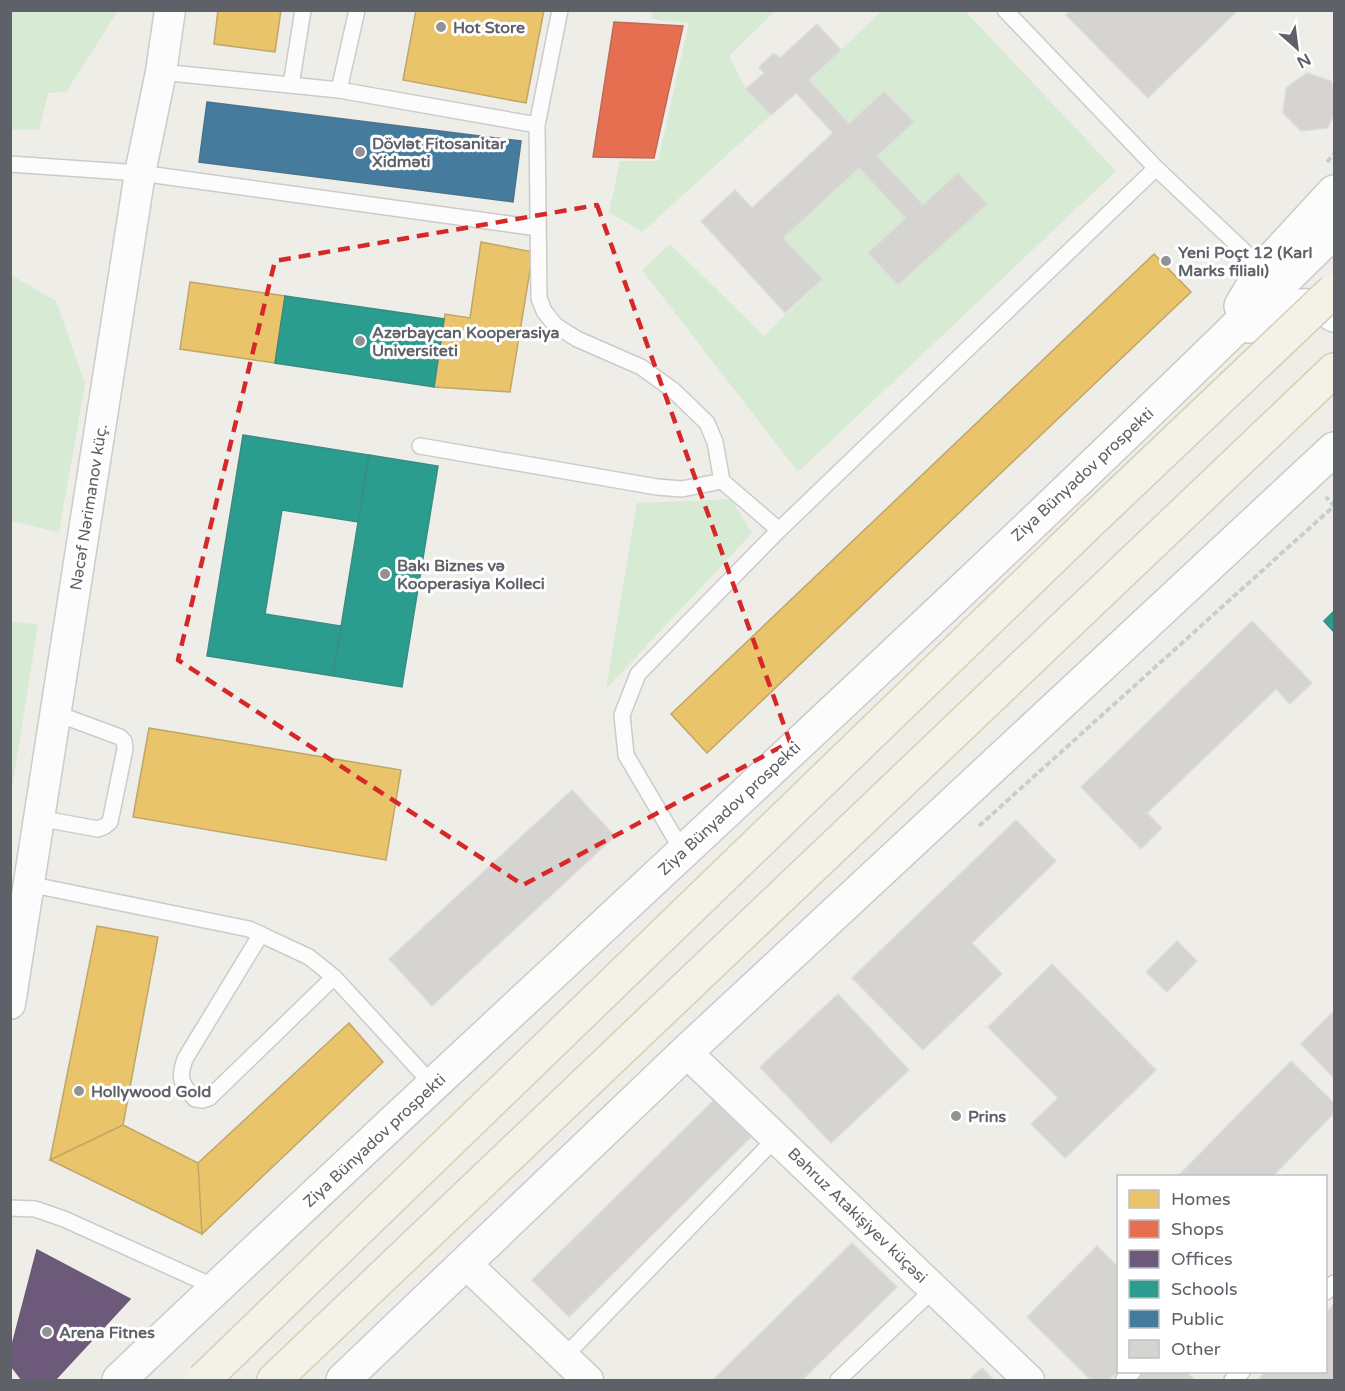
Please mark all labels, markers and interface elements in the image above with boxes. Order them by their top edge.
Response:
place label: Hot Store [453,18,525,38]
north arrow [1267,18,1327,78]
marker: Hot Store [434,20,448,34]
text: N [1293,49,1314,72]
place label: Dövlət Fitosanitar Xidməti [372,134,507,172]
marker: Dövlət Fitosanitar Xidməti [353,145,367,159]
place label: Yeni Poçt 12 (Karl Marks filialı) [1178,243,1312,281]
marker: Yeni Poçt 12 (Karl Marks filialı) [1159,254,1173,268]
place label: Azərbaycan Kooperasiya Universiteti [372,323,560,361]
marker: Azərbaycan Kooperasiya Universiteti [353,334,367,348]
street label: Ziya Bünyadov prospekti [1007,404,1158,546]
street label: Nəcəf Nərimanov küç. [66,423,112,592]
place label: Bakı Biznes və Kooperasiya Kolleci [397,556,545,594]
marker: Bakı Biznes və Kooperasiya Kolleci [378,567,392,581]
street label: Ziya Bünyadov prospekti [654,738,805,880]
street label: Ziya Bünyadov prospekti [299,1070,450,1212]
place label: Hollywood Gold [91,1082,211,1102]
marker: Hollywood Gold [72,1084,86,1098]
place label: Prins [968,1107,1006,1127]
marker: Prins [949,1109,963,1123]
street label: Bəhruz Atakişiyev küçəsi [783,1144,931,1288]
legend [1117,1175,1327,1373]
text: Homes [1171,1188,1231,1210]
text: Shops [1171,1218,1224,1240]
text: Offices [1171,1248,1233,1270]
text: Schools [1171,1278,1238,1300]
text: Public [1171,1308,1224,1330]
place label: Arena Fitnes [59,1323,155,1343]
marker: Arena Fitnes [40,1325,54,1339]
text: Other [1171,1338,1221,1360]

